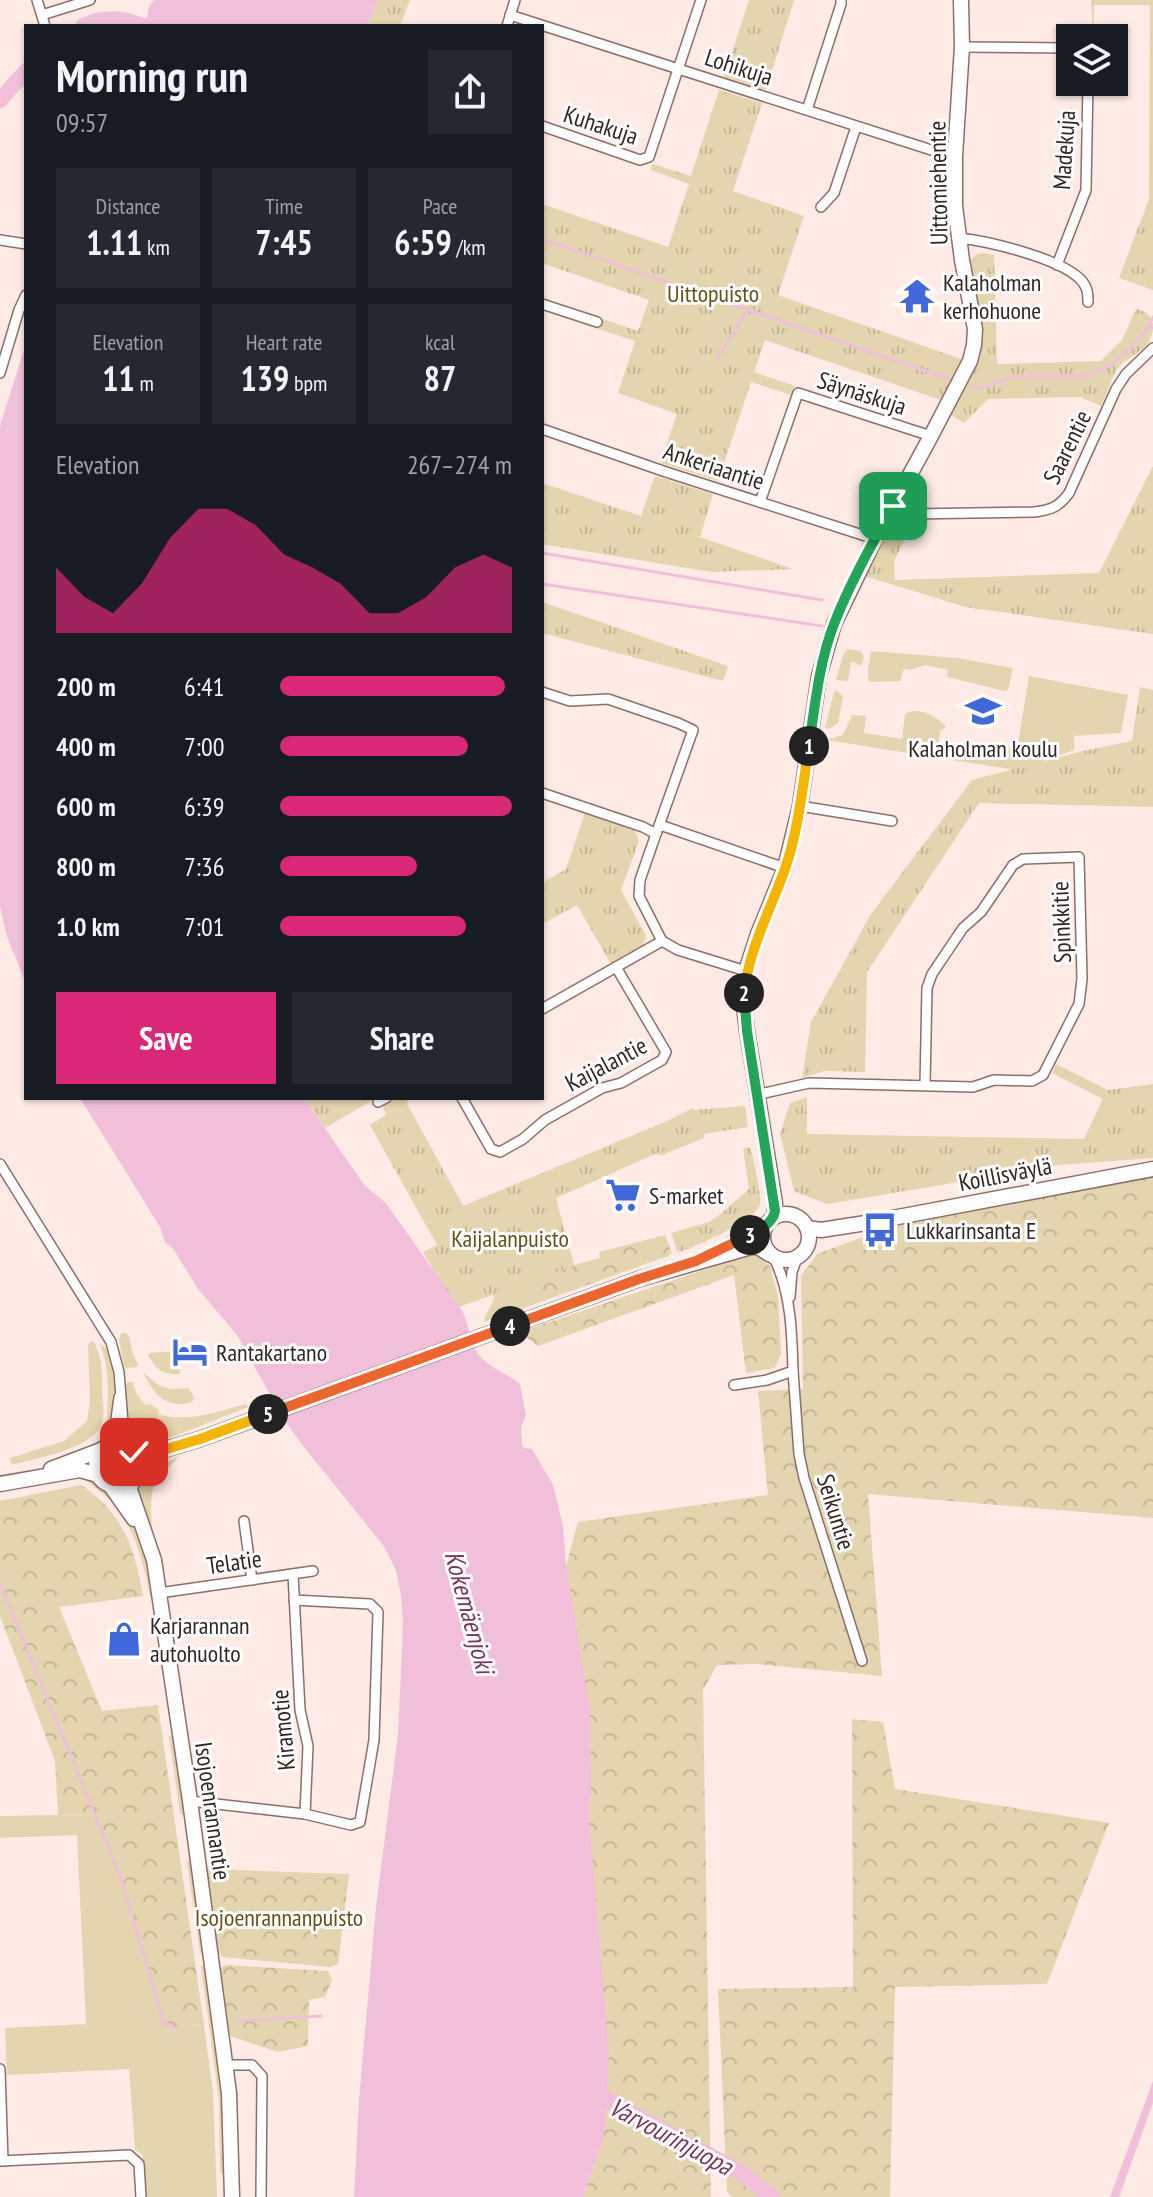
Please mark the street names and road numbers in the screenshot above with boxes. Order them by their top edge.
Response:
street label: Lohikuja [701,42,777,92]
street label: Kuhakuja [560,98,642,152]
street label: Madekuja [1046,109,1082,191]
street label: Uittomiehentie [921,120,955,246]
street label: Säynäskuja [814,364,910,422]
street label: Saarentie [1036,405,1098,489]
street label: Ankeriaantie [660,435,768,497]
street label: Spinkkitie [1044,880,1078,964]
street label: Kaijalantie [560,1030,652,1098]
street label: Koillisväylä [956,1150,1054,1198]
street label: Seikuntie [810,1470,862,1554]
street label: Telatie [205,1543,263,1581]
street label: Kiramotie [264,1688,302,1772]
street label: Isojoenrannantie [188,1740,238,1882]

